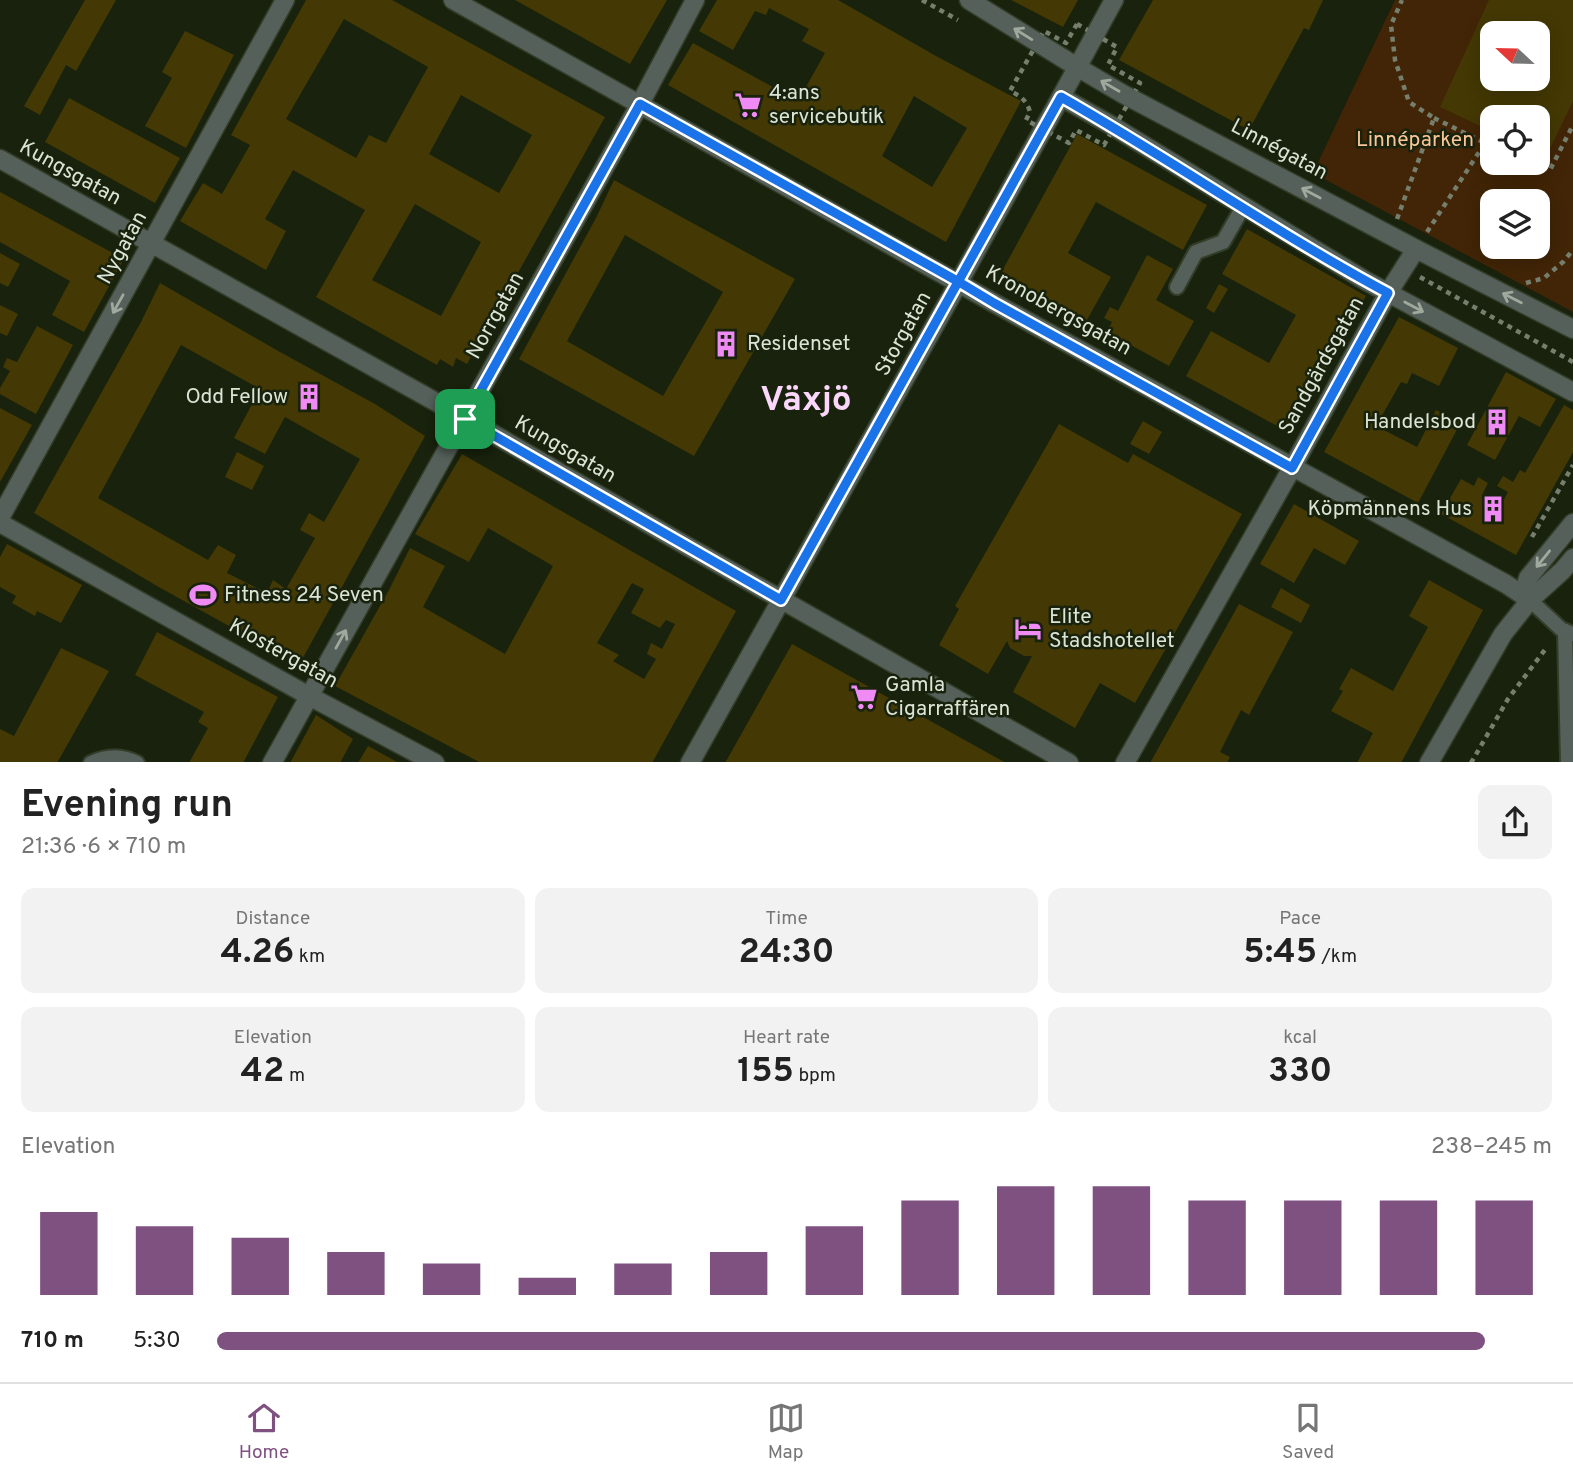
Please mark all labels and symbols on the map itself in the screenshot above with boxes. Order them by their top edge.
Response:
north arrow [1480,21,1550,91]
one-way arrow [1013,27,1033,41]
one-way arrow [1100,79,1120,93]
place label: 4:ans servicebutik [769,80,884,131]
supermarket icon: 4:ans servicebutik [733,90,763,120]
street label: Linnégatan [1226,113,1332,187]
park label: Linnéparken [1356,127,1474,154]
street label: Kungsgatan [14,134,126,212]
one-way arrow [1301,185,1322,199]
street label: Nygatan [92,207,154,289]
street label: Kronobergsgatan [980,260,1136,362]
street label: Norrgatan [461,268,531,364]
street label: Storgatan [870,287,938,381]
one-way arrow [1502,291,1523,304]
street label: Sandgärdsgatan [1273,292,1371,440]
one-way arrow [111,293,124,314]
one-way arrow [1404,300,1424,314]
building icon: Residenset [711,329,741,359]
place label: Residenset [747,331,851,358]
district label: Växjö [760,379,852,423]
building icon: Odd Fellow [294,382,324,412]
place label: Odd Fellow [185,384,288,411]
pin [435,389,495,449]
building icon: Handelsbod [1482,407,1512,437]
place label: Handelsbod [1364,409,1476,436]
street label: Kungsgatan [509,410,621,490]
building icon: Köpmännens Hus [1478,494,1508,524]
place label: Köpmännens Hus [1307,496,1472,523]
one-way arrow [1535,550,1551,568]
sports icon: Fitness 24 Seven [188,580,218,610]
place label: Fitness 24 Seven [224,582,384,609]
place label: Elite Stadshotellet [1049,604,1175,655]
street label: Klostergatan [224,613,342,695]
hotel icon: Elite Stadshotellet [1013,614,1043,644]
one-way arrow [335,629,348,650]
place label: Gamla Cigarraffären [885,672,1010,723]
supermarket icon: Gamla Cigarraffären [849,682,879,712]

